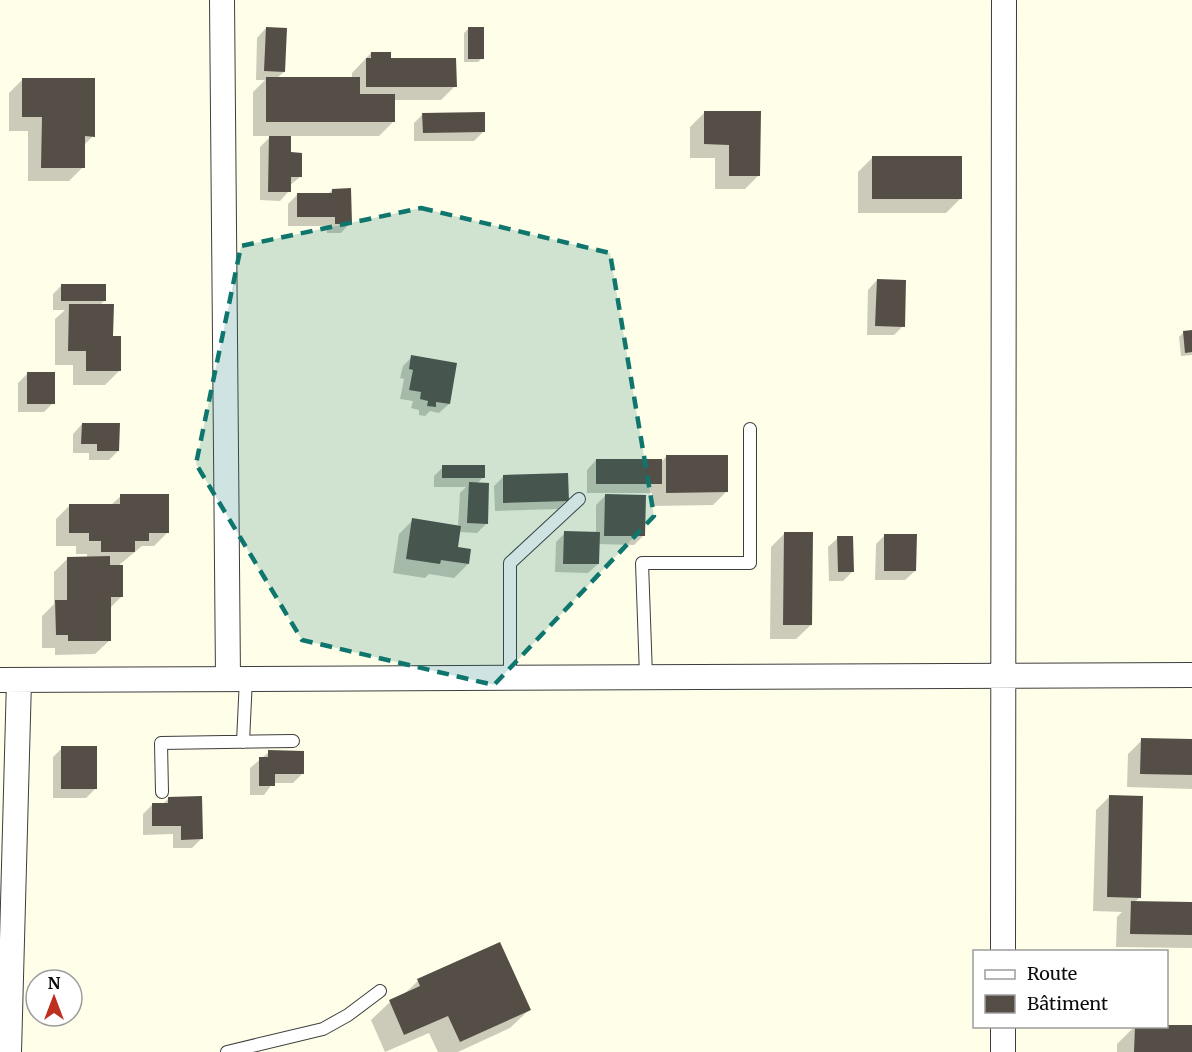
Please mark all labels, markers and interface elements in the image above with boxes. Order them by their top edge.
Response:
legend [973,950,1168,1028]
text: Route [1027,962,1077,985]
north arrow [24,968,84,1028]
text: N [48,973,61,993]
text: Bâtiment [1027,992,1108,1015]

